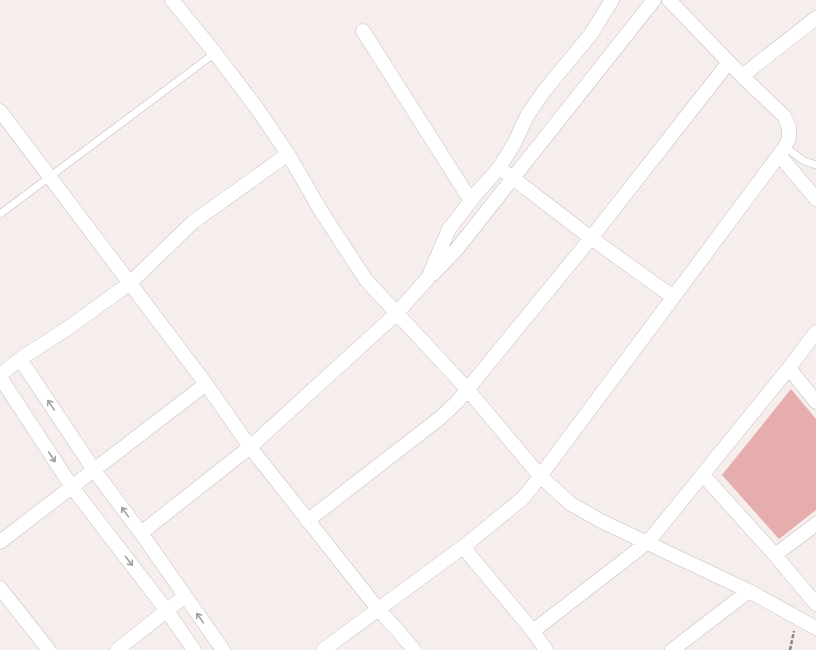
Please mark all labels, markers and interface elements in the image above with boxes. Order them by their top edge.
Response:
one-way arrow [47,400,55,411]
one-way arrow [48,451,56,462]
one-way arrow [121,507,129,518]
one-way arrow [125,556,133,567]
one-way arrow [196,613,204,624]

